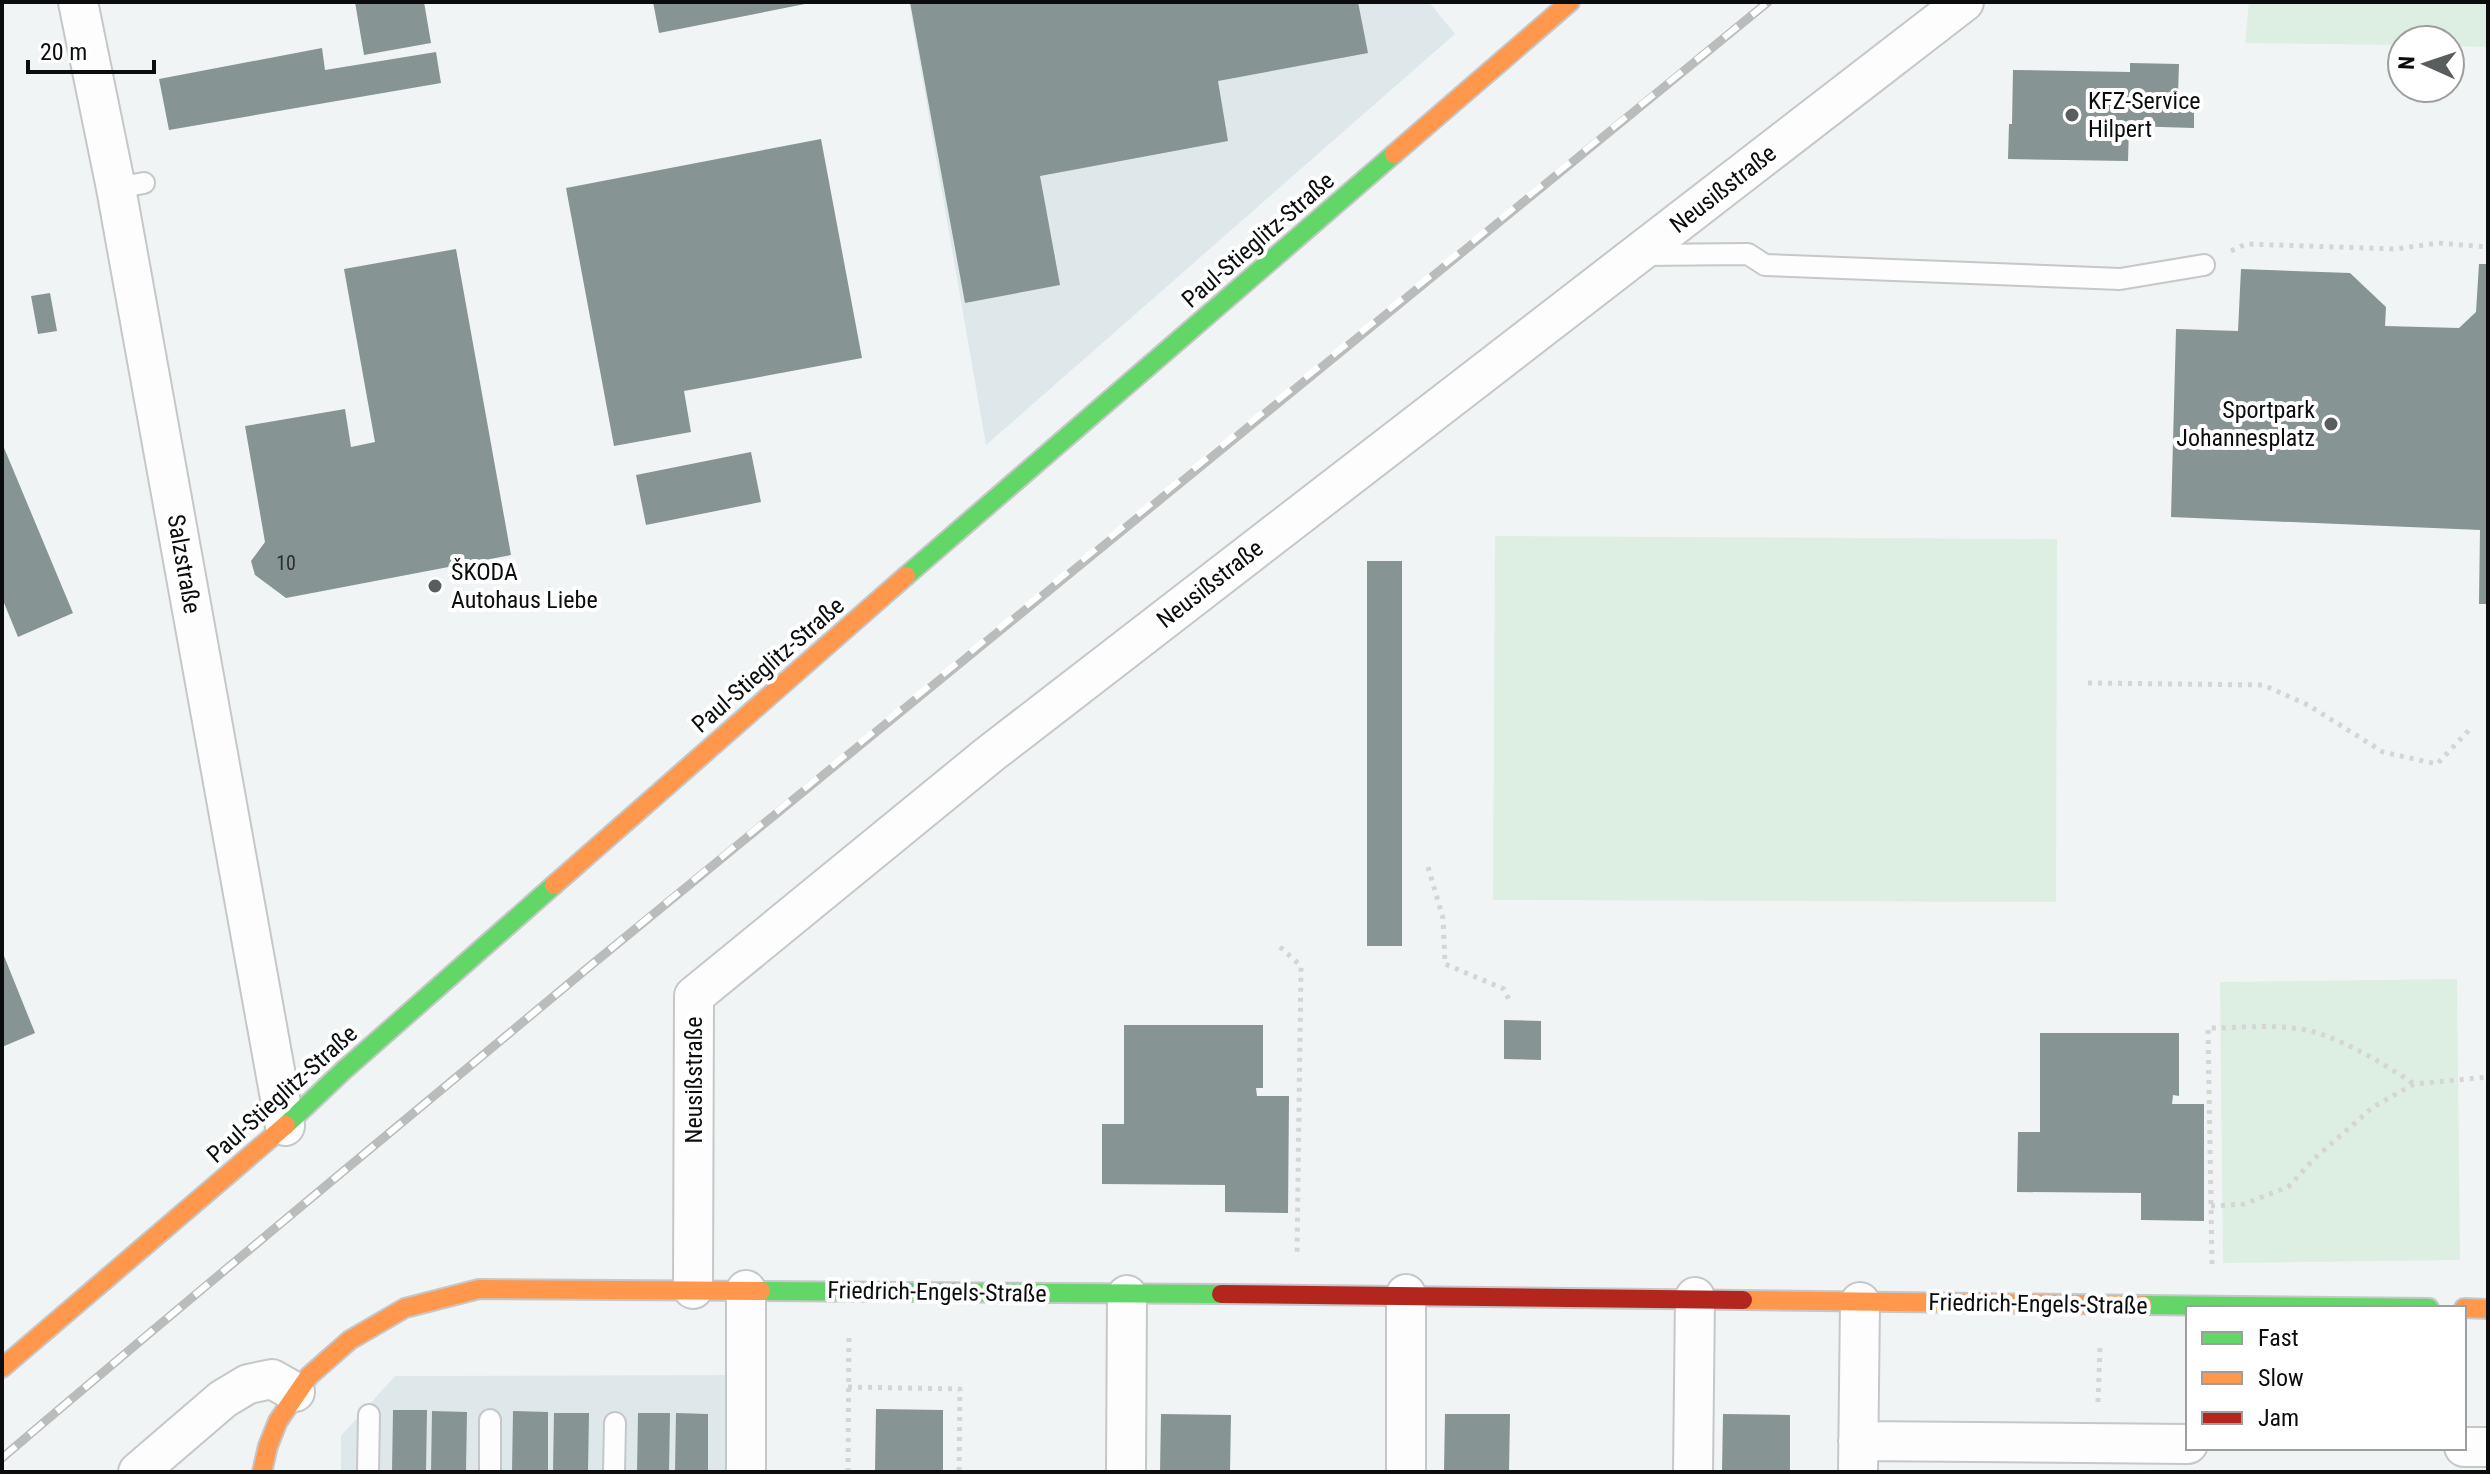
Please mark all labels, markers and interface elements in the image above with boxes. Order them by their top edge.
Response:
scale bar [28,24,154,74]
north arrow [2386,24,2466,104]
text: 20 m [40,38,87,66]
text: N [2394,56,2419,70]
place label: KFZ-Service Hilpert [2088,87,2200,143]
marker: KFZ-Service Hilpert [2063,106,2081,124]
street label: Neusißstraße [1664,139,1782,239]
street label: Paul-Stieglitz-Straße [1176,166,1340,314]
place label: Sportpark Johannesplatz [2176,396,2315,452]
marker: Sportpark Johannesplatz [2322,415,2340,433]
street label: Salzstraße [162,512,206,616]
street label: Neusißstraße [1151,534,1269,634]
house number: 10 [276,551,296,575]
place label: ŠKODA Autohaus Liebe [451,558,598,614]
marker: ŠKODA Autohaus Liebe [426,577,444,595]
street label: Paul-Stieglitz-Straße [686,591,850,739]
street label: Neusißstraße [680,1017,708,1143]
street label: Paul-Stieglitz-Straße [201,1019,363,1169]
street label: Friedrich-Engels-Straße [827,1276,1047,1308]
street label: Friedrich-Engels-Straße [1928,1288,2148,1320]
legend [2186,1306,2466,1450]
text: Fast [2258,1324,2299,1352]
text: Slow [2258,1364,2304,1392]
text: Jam [2258,1404,2299,1432]

